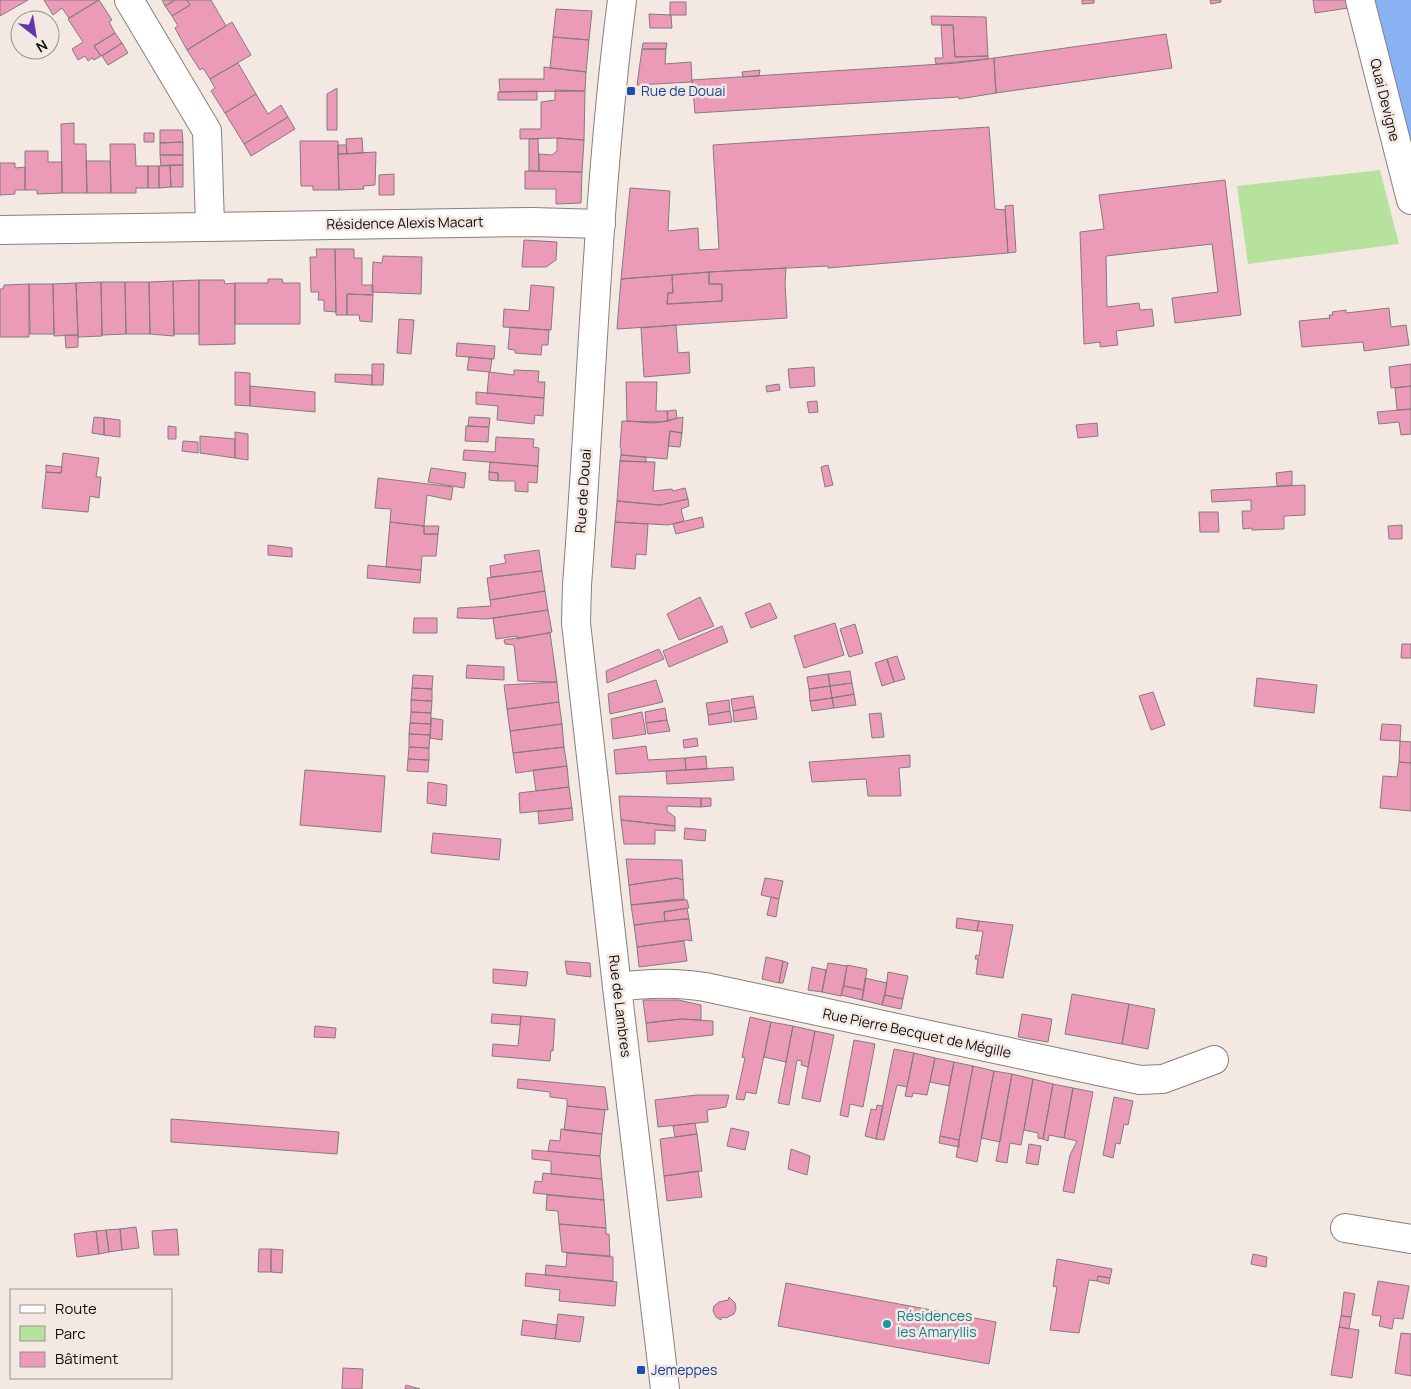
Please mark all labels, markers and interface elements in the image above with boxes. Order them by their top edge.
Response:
north arrow [10,10,60,60]
text: N [33,36,51,57]
street label: Quai Devigne [1366,56,1405,143]
place label: Rue de Douai [641,81,725,100]
marker: Rue de Douai [625,85,637,97]
street label: Résidence Alexis Macart [326,212,484,233]
street label: Rue de Douai [570,448,595,534]
street label: Rue de Lambres [605,954,636,1058]
street label: Rue Pierre Becquet de Mégille [821,1003,1013,1062]
legend [10,1289,172,1379]
text: Route [55,1298,97,1319]
place label: Résidences les Amaryllis [897,1306,977,1341]
marker: Résidences les Amaryllis [881,1318,893,1330]
text: Parc [55,1323,86,1344]
text: Bâtiment [55,1348,118,1369]
place label: Jemeppes [651,1360,717,1379]
marker: Jemeppes [635,1364,647,1376]

